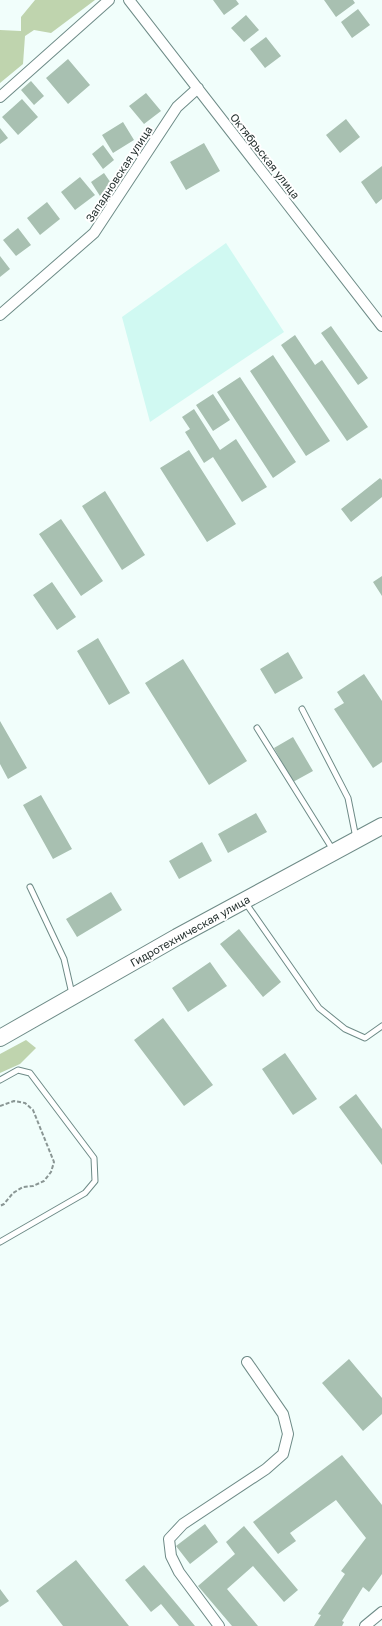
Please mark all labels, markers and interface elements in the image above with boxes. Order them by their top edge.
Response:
street label: Октябрьская улица [228,110,303,201]
street label: Западновская улица [83,123,155,224]
street label: Гидротехническая улица [128,892,252,969]

